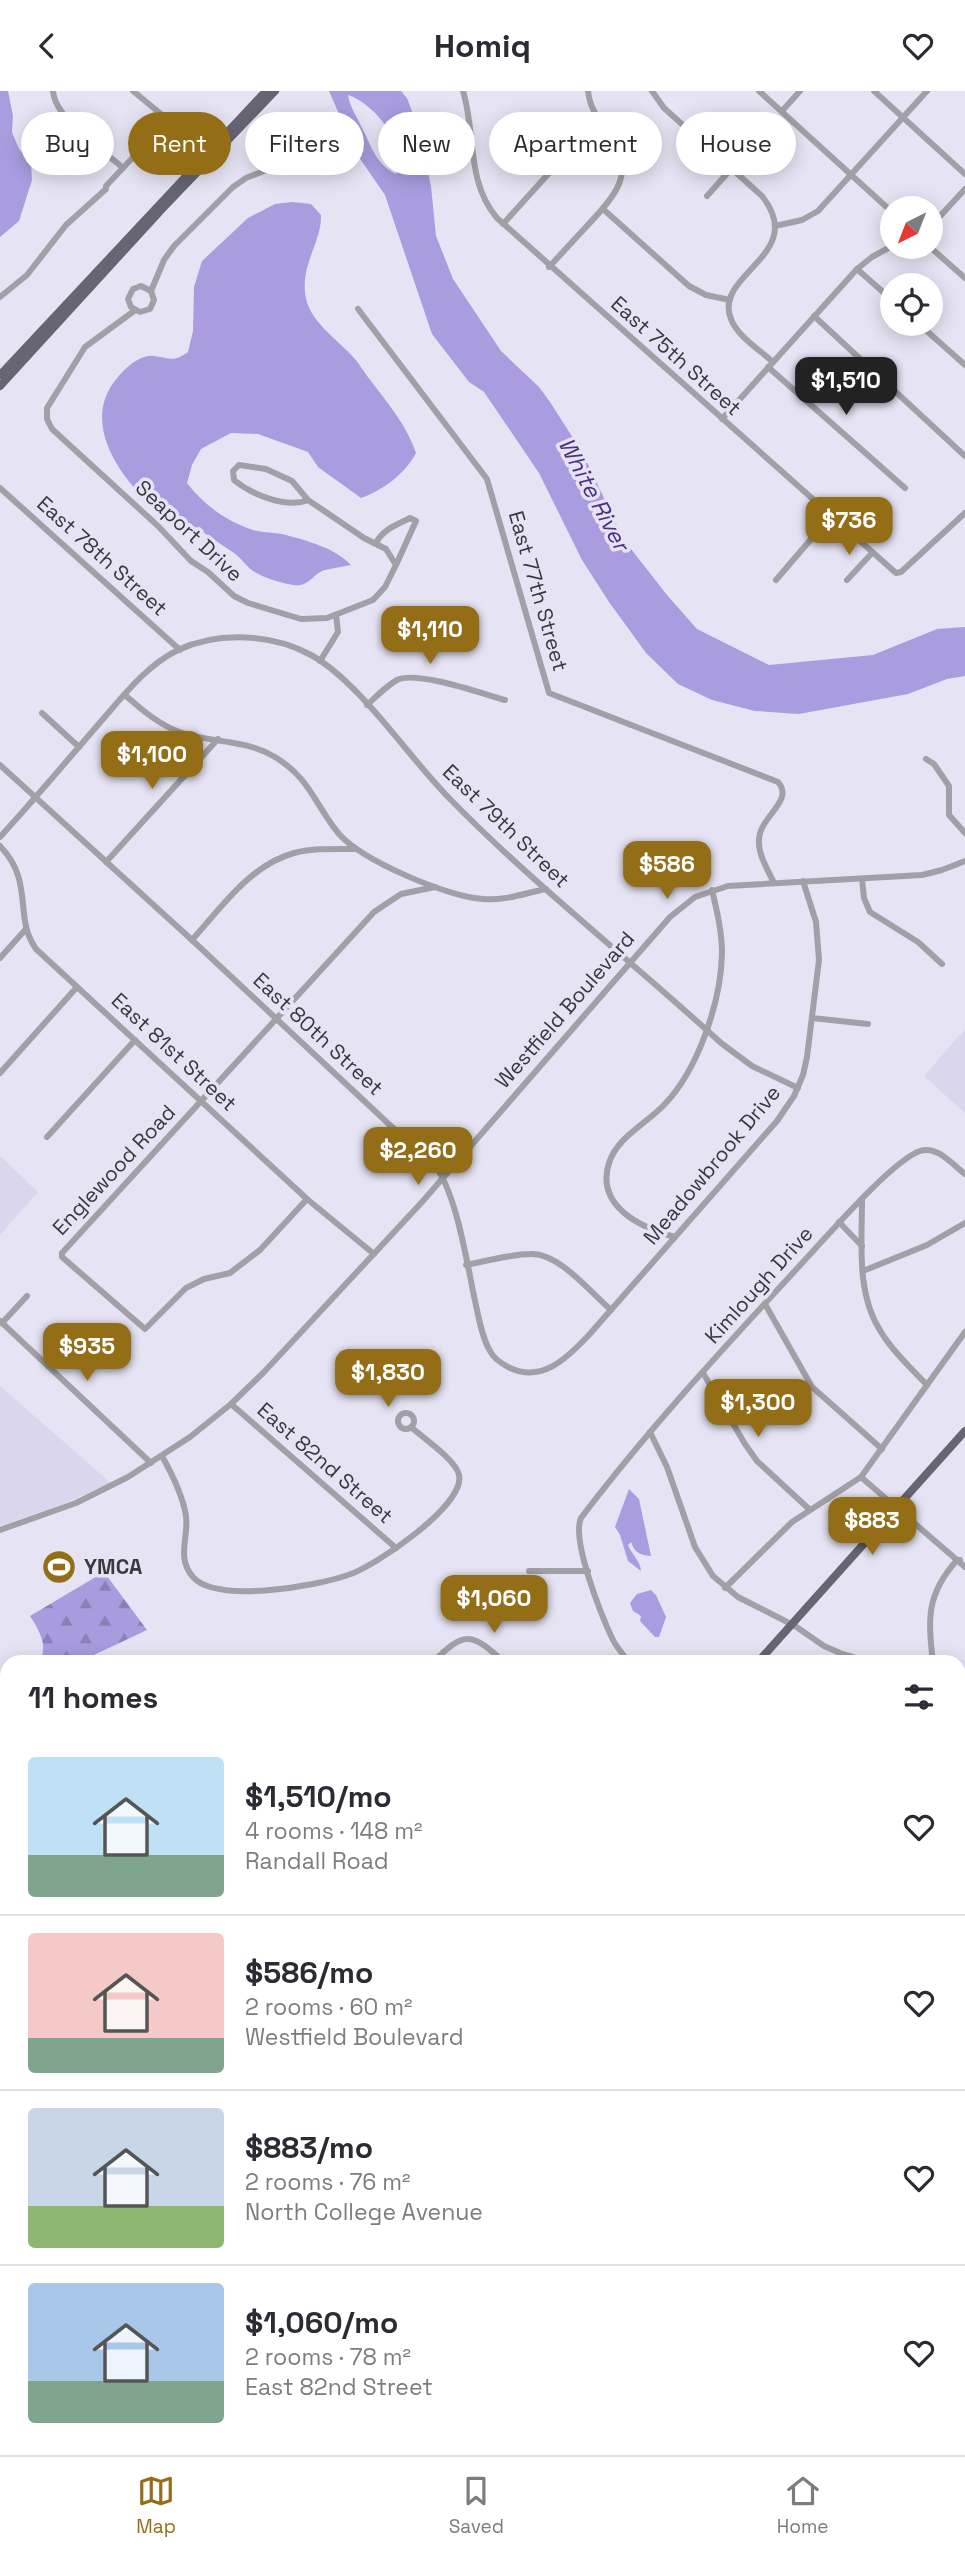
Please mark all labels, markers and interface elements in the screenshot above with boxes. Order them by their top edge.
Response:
text: Homiq [434,26,531,66]
icon: back [28,27,66,65]
icon: heart [899,27,937,65]
chip: Buy [21,112,114,175]
chip: Rent [128,112,231,175]
chip: Filters [245,112,364,175]
chip: New [378,112,475,175]
chip: Apartment [489,112,662,175]
chip: House [676,112,796,175]
north arrow [880,196,943,259]
map controls [880,196,943,336]
button: locate [880,273,943,336]
street label: East 75th Street [606,290,747,421]
pin: $1,510 [789,357,903,417]
text: $1,510 [811,365,881,395]
water label: White River [552,432,637,558]
street label: Seaport Drive [130,474,249,587]
street label: East 78th Street [31,490,173,621]
pin: $736 [808,497,890,557]
text: $736 [822,505,876,535]
street label: East 77th Street [503,508,574,674]
pin: $1,110 [373,607,487,666]
text: $1,110 [397,614,463,644]
pin: $1,100 [95,731,209,791]
text: $1,100 [117,739,187,769]
street label: East 79th Street [437,758,576,893]
pin: $586 [626,841,708,901]
text: $586 [639,849,695,879]
street label: Westfield Boulevard [489,926,640,1094]
street label: East 80th Street [248,966,389,1101]
street label: East 81st Street [106,987,243,1117]
street label: Meadowbrook Drive [637,1080,786,1250]
street label: Englewood Road [46,1099,181,1241]
pin: $2,260 [361,1127,475,1187]
text: $2,260 [379,1135,457,1165]
street label: Kimlough Drive [699,1220,819,1349]
pin: $935 [46,1323,128,1383]
text: $935 [59,1331,115,1361]
pin: $1,830 [331,1349,445,1409]
text: $1,830 [351,1357,425,1387]
pin: $1,300 [701,1379,815,1439]
text: $1,300 [721,1387,795,1417]
street label: East 82nd Street [252,1396,399,1529]
pin: $883 [831,1497,913,1557]
text: $883 [844,1505,900,1535]
sports icon: YMCA [40,1548,78,1586]
place label: YMCA [84,1553,142,1580]
pin: $1,060 [437,1575,551,1635]
text: $1,060 [457,1583,531,1613]
text: 11 homes [28,1678,158,1717]
icon: filters [900,1678,938,1716]
text: $1,510/mo [245,1777,392,1816]
icon: home [84,1785,168,1869]
icon: heart [900,1808,938,1846]
text: 4 rooms · 148 m² [245,1816,422,1846]
text: Randall Road [245,1846,389,1876]
text: $586/mo [245,1953,373,1992]
icon: home [84,1961,168,2045]
icon: heart [900,1984,938,2022]
text: 2 rooms · 60 m² [245,1992,412,2022]
text: Westfield Boulevard [245,2022,464,2052]
text: $883/mo [245,2128,373,2167]
icon: home [84,2136,168,2220]
icon: heart [900,2159,938,2197]
text: 2 rooms · 76 m² [245,2167,410,2197]
text: North College Avenue [245,2197,483,2227]
text: $1,060/mo [245,2303,398,2342]
icon: home [84,2311,168,2395]
icon: heart [900,2334,938,2372]
text: 2 rooms · 78 m² [245,2342,411,2372]
text: East 82nd Street [245,2372,433,2402]
tab: Map [136,2472,176,2539]
tab: Saved [449,2472,504,2539]
tab: Home [777,2472,829,2539]

